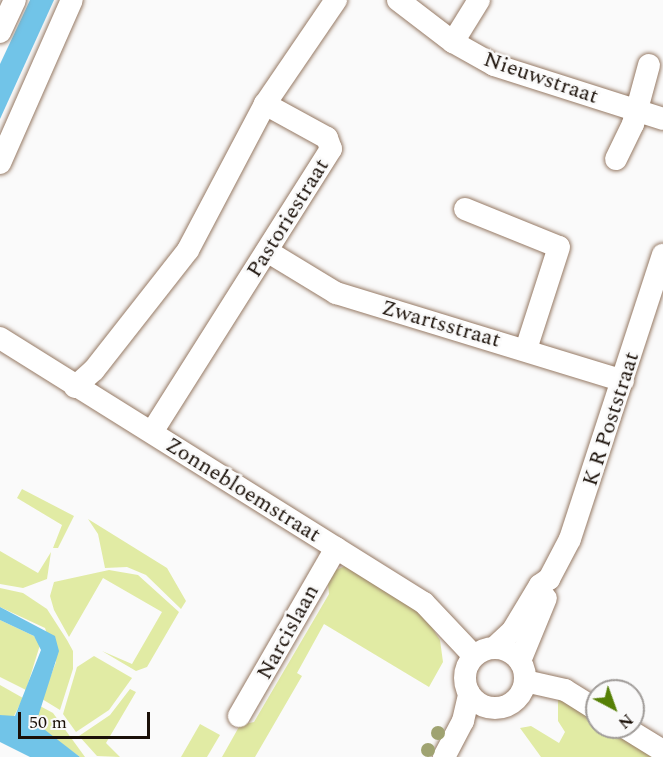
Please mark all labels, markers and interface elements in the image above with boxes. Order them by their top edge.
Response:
street label: Nieuwstraat [480,46,602,110]
street label: Pastoriestraat [241,154,335,282]
street label: Zwartsstraat [379,294,503,354]
street label: K R Poststraat [577,349,645,489]
street label: Zonnebloemstraat [161,432,325,548]
street label: Narcislaan [251,580,325,684]
north arrow [585,679,645,739]
scale bar [21,700,153,738]
text: N [613,708,638,734]
text: 50 m [29,709,67,736]

